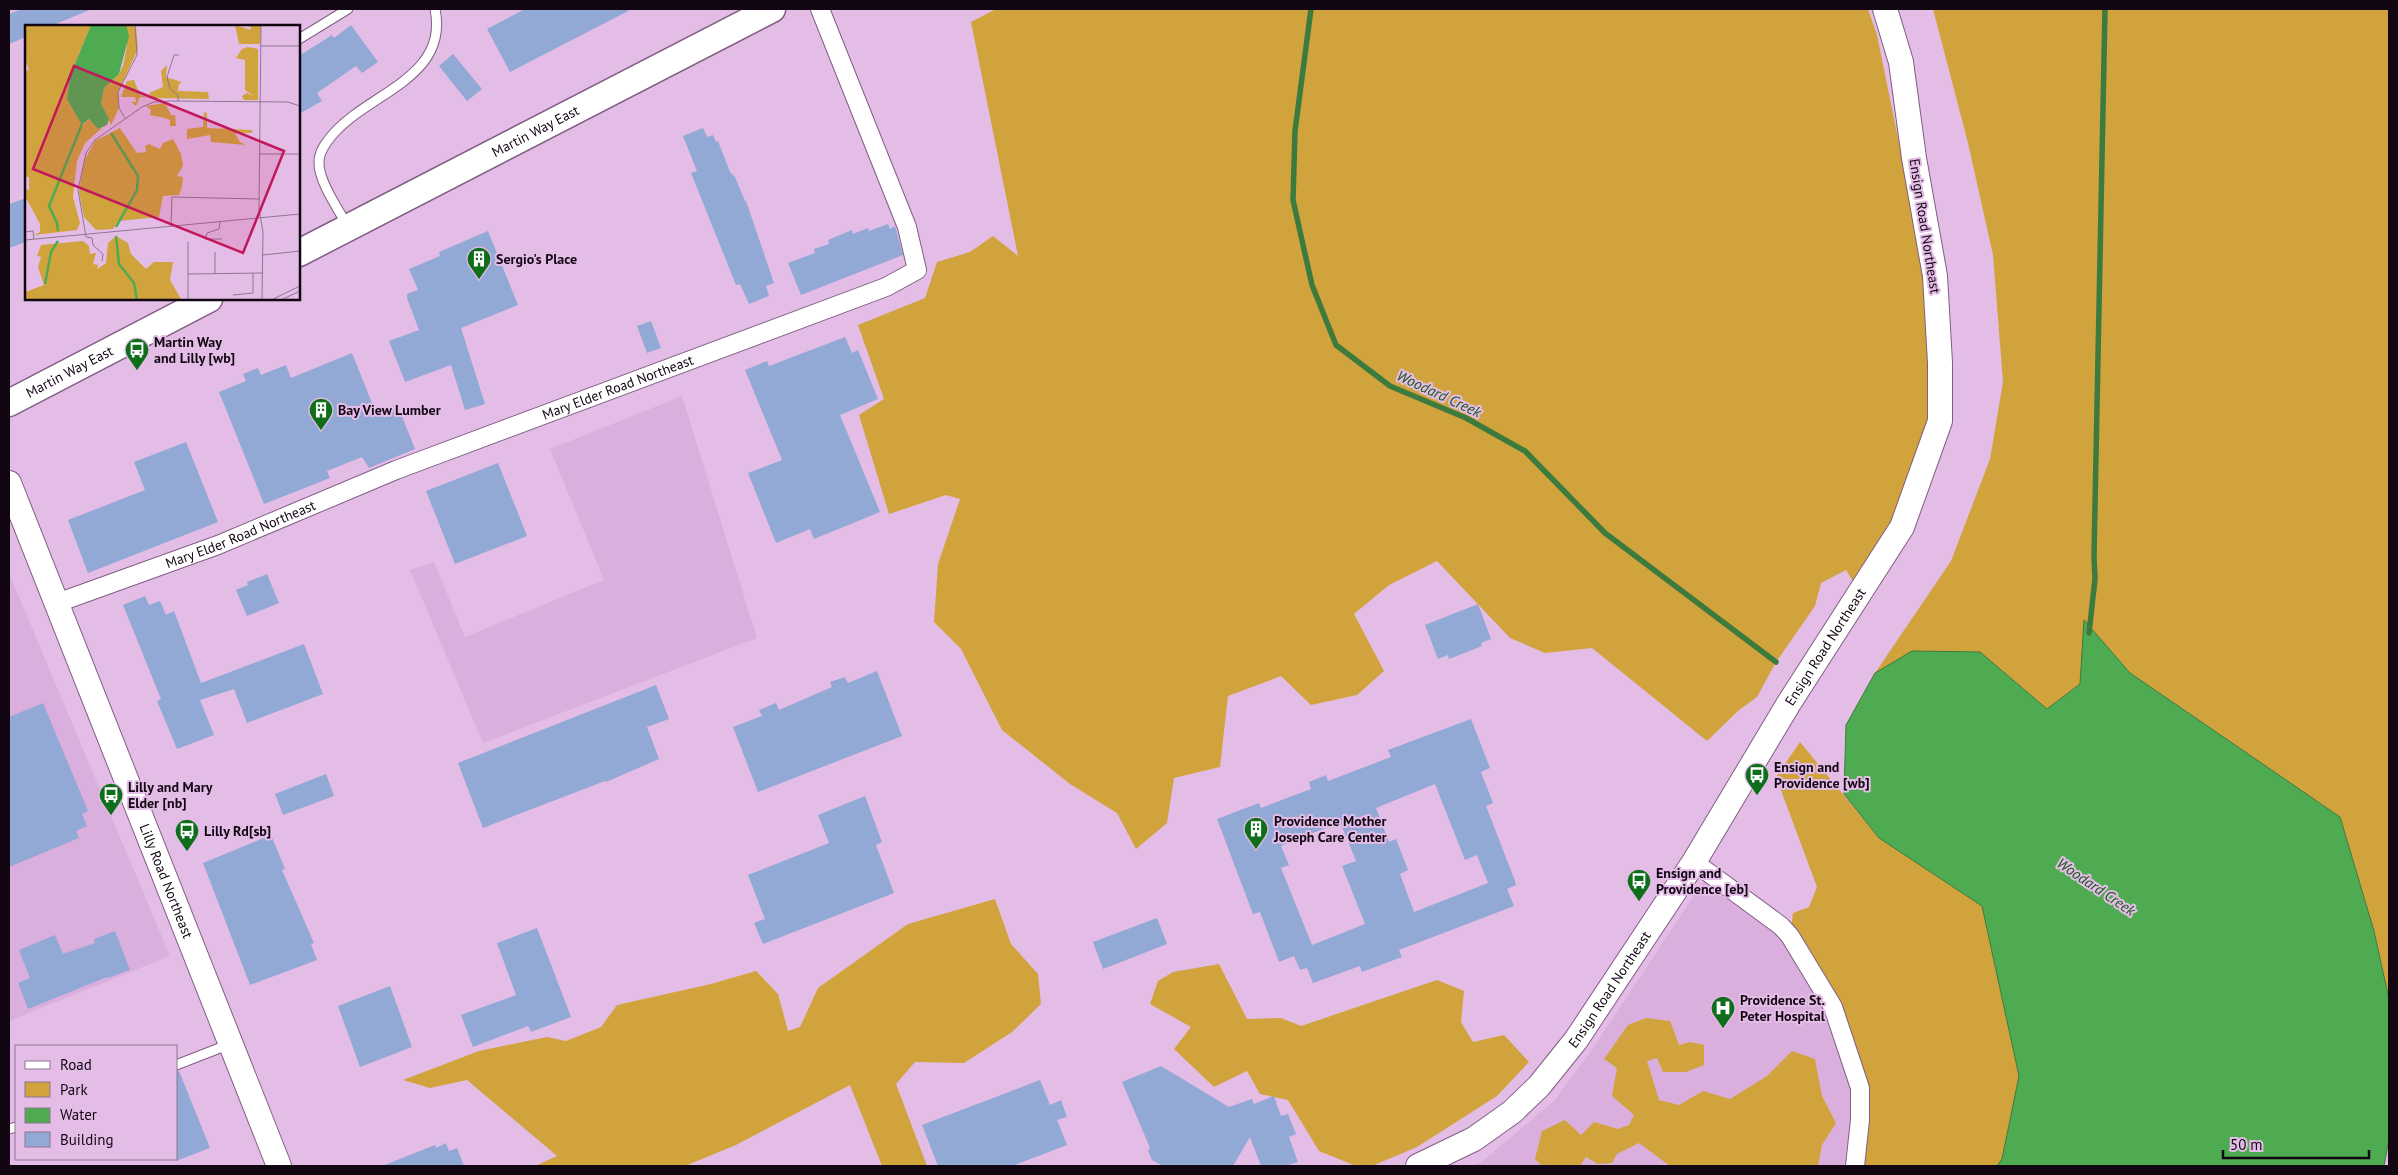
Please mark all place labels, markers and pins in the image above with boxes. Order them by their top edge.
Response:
building icon: Sergio's Place [466,246,492,280]
place label: Sergio's Place [496,250,577,268]
place label: Martin Way and Lilly [wb] [154,333,235,367]
bus stop icon: Martin Way and Lilly [wb] [124,337,150,371]
building icon: Bay View Lumber [308,397,334,431]
place label: Bay View Lumber [338,401,441,419]
place label: Ensign and Providence [wb] [1774,758,1870,792]
bus stop icon: Ensign and Providence [wb] [1744,762,1770,796]
place label: Lilly and Mary Elder [nb] [128,778,213,812]
bus stop icon: Lilly and Mary Elder [nb] [98,782,124,816]
place label: Providence Mother Joseph Care Center [1273,812,1387,846]
building icon: Providence Mother Joseph Care Center [1243,816,1269,850]
bus stop icon: Lilly Rd[sb] [174,818,200,852]
place label: Lilly Rd[sb] [204,822,271,840]
place label: Ensign and Providence [eb] [1656,864,1748,898]
bus stop icon: Ensign and Providence [eb] [1626,868,1652,902]
place label: Providence St. Peter Hospital [1740,991,1826,1025]
hospital icon: Providence St. Peter Hospital [1710,995,1736,1029]

